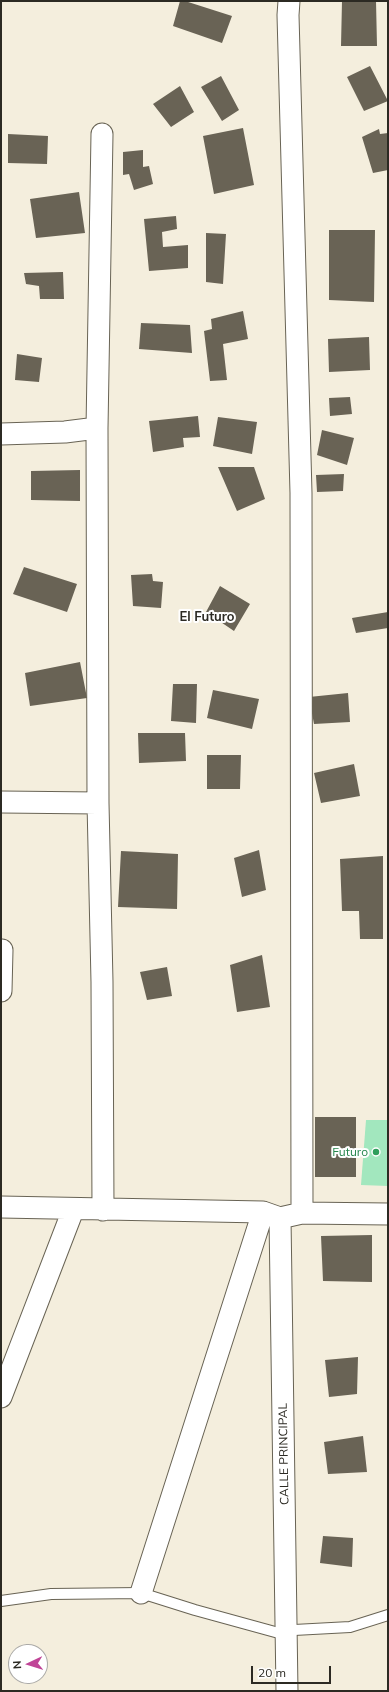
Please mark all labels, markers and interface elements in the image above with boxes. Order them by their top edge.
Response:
district label: El Futuro [179,609,235,625]
place label: Futuro [332,1145,368,1159]
marker: Futuro [371,1147,381,1157]
street label: CALLE PRINCIPAL [276,1403,292,1505]
north arrow [8,1644,48,1684]
scale bar [253,1658,333,1684]
text: N [10,1660,24,1669]
text: 20 m [258,1665,286,1680]

